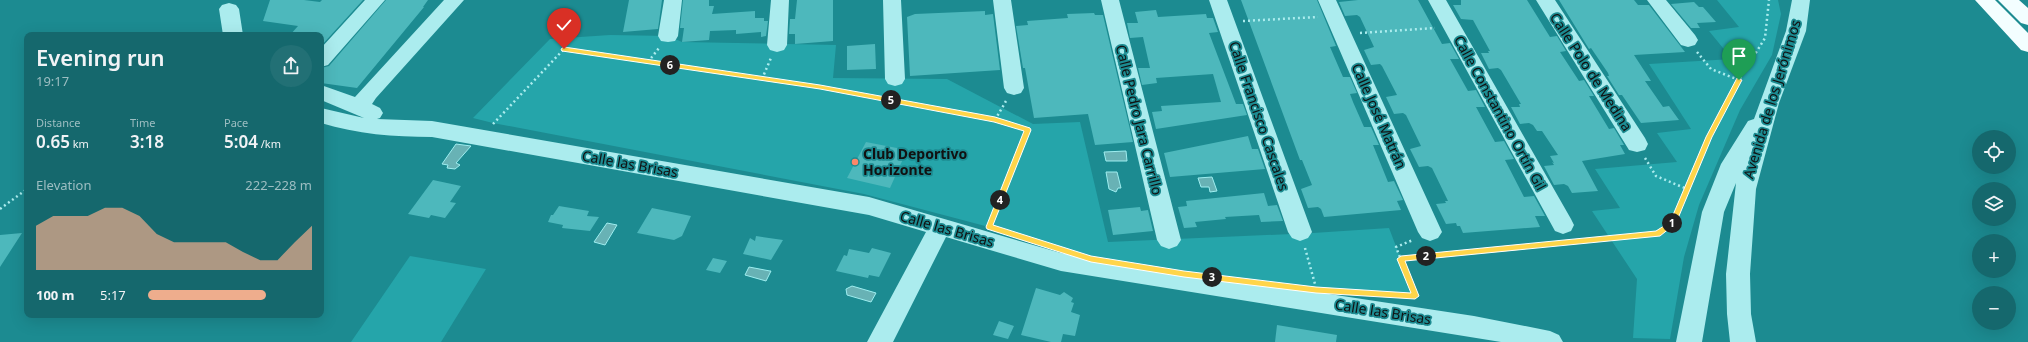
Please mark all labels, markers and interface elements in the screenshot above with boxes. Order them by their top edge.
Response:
pin [547,8,581,49]
street label: Calle Polo de Medina [1546,9,1637,135]
icon: check [553,14,575,36]
street label: Avenida de los Jerónimos [1738,17,1805,181]
street label: Calle Constantino Ortín Gil [1450,32,1551,194]
street label: Calle Francisco Cascales [1225,39,1294,193]
pin [1722,39,1756,80]
text: Evening run [36,42,165,72]
street label: Calle Pedro Jara Carrillo [1112,43,1167,197]
button: share [270,45,312,87]
icon: arrive [1728,45,1750,67]
pin: 6 [660,55,680,75]
text: 6 [667,57,673,72]
street label: Calle José Matrán [1348,60,1411,172]
text: 19:17 [36,72,69,90]
pin: 5 [881,90,901,110]
text: 5 [888,92,894,107]
text: Distance [36,115,81,130]
text: Time [130,115,155,130]
text: Pace [224,115,248,130]
text: 0.65 [36,130,70,153]
text: 3:18 [130,130,164,153]
text: 5:04 [224,130,258,153]
map controls [1972,130,2016,330]
button: locate [1972,130,2016,174]
text: km [70,136,89,151]
text: /km [258,136,281,151]
place label: Club Deportivo Horizonte [863,144,967,179]
street label: Calle las Brisas [581,146,680,181]
marker: Club Deportivo Horizonte [850,157,860,167]
text: Elevation [36,176,92,194]
text: 222–228 m [245,176,312,194]
button: layers [1972,182,2016,226]
pin: 4 [990,190,1010,210]
text: 4 [997,192,1003,207]
street label: Calle las Brisas [898,206,997,251]
pin: 1 [1662,213,1682,233]
text: 1 [1669,215,1675,230]
button: + [1972,234,2016,278]
pin: 2 [1416,246,1436,266]
text: 2 [1423,248,1429,263]
pin: 3 [1202,267,1222,287]
text: 3 [1209,269,1215,284]
text: 100 m [36,286,74,304]
text: 5:17 [100,286,126,304]
button: − [1972,286,2016,330]
street label: Calle las Brisas [1334,295,1433,329]

